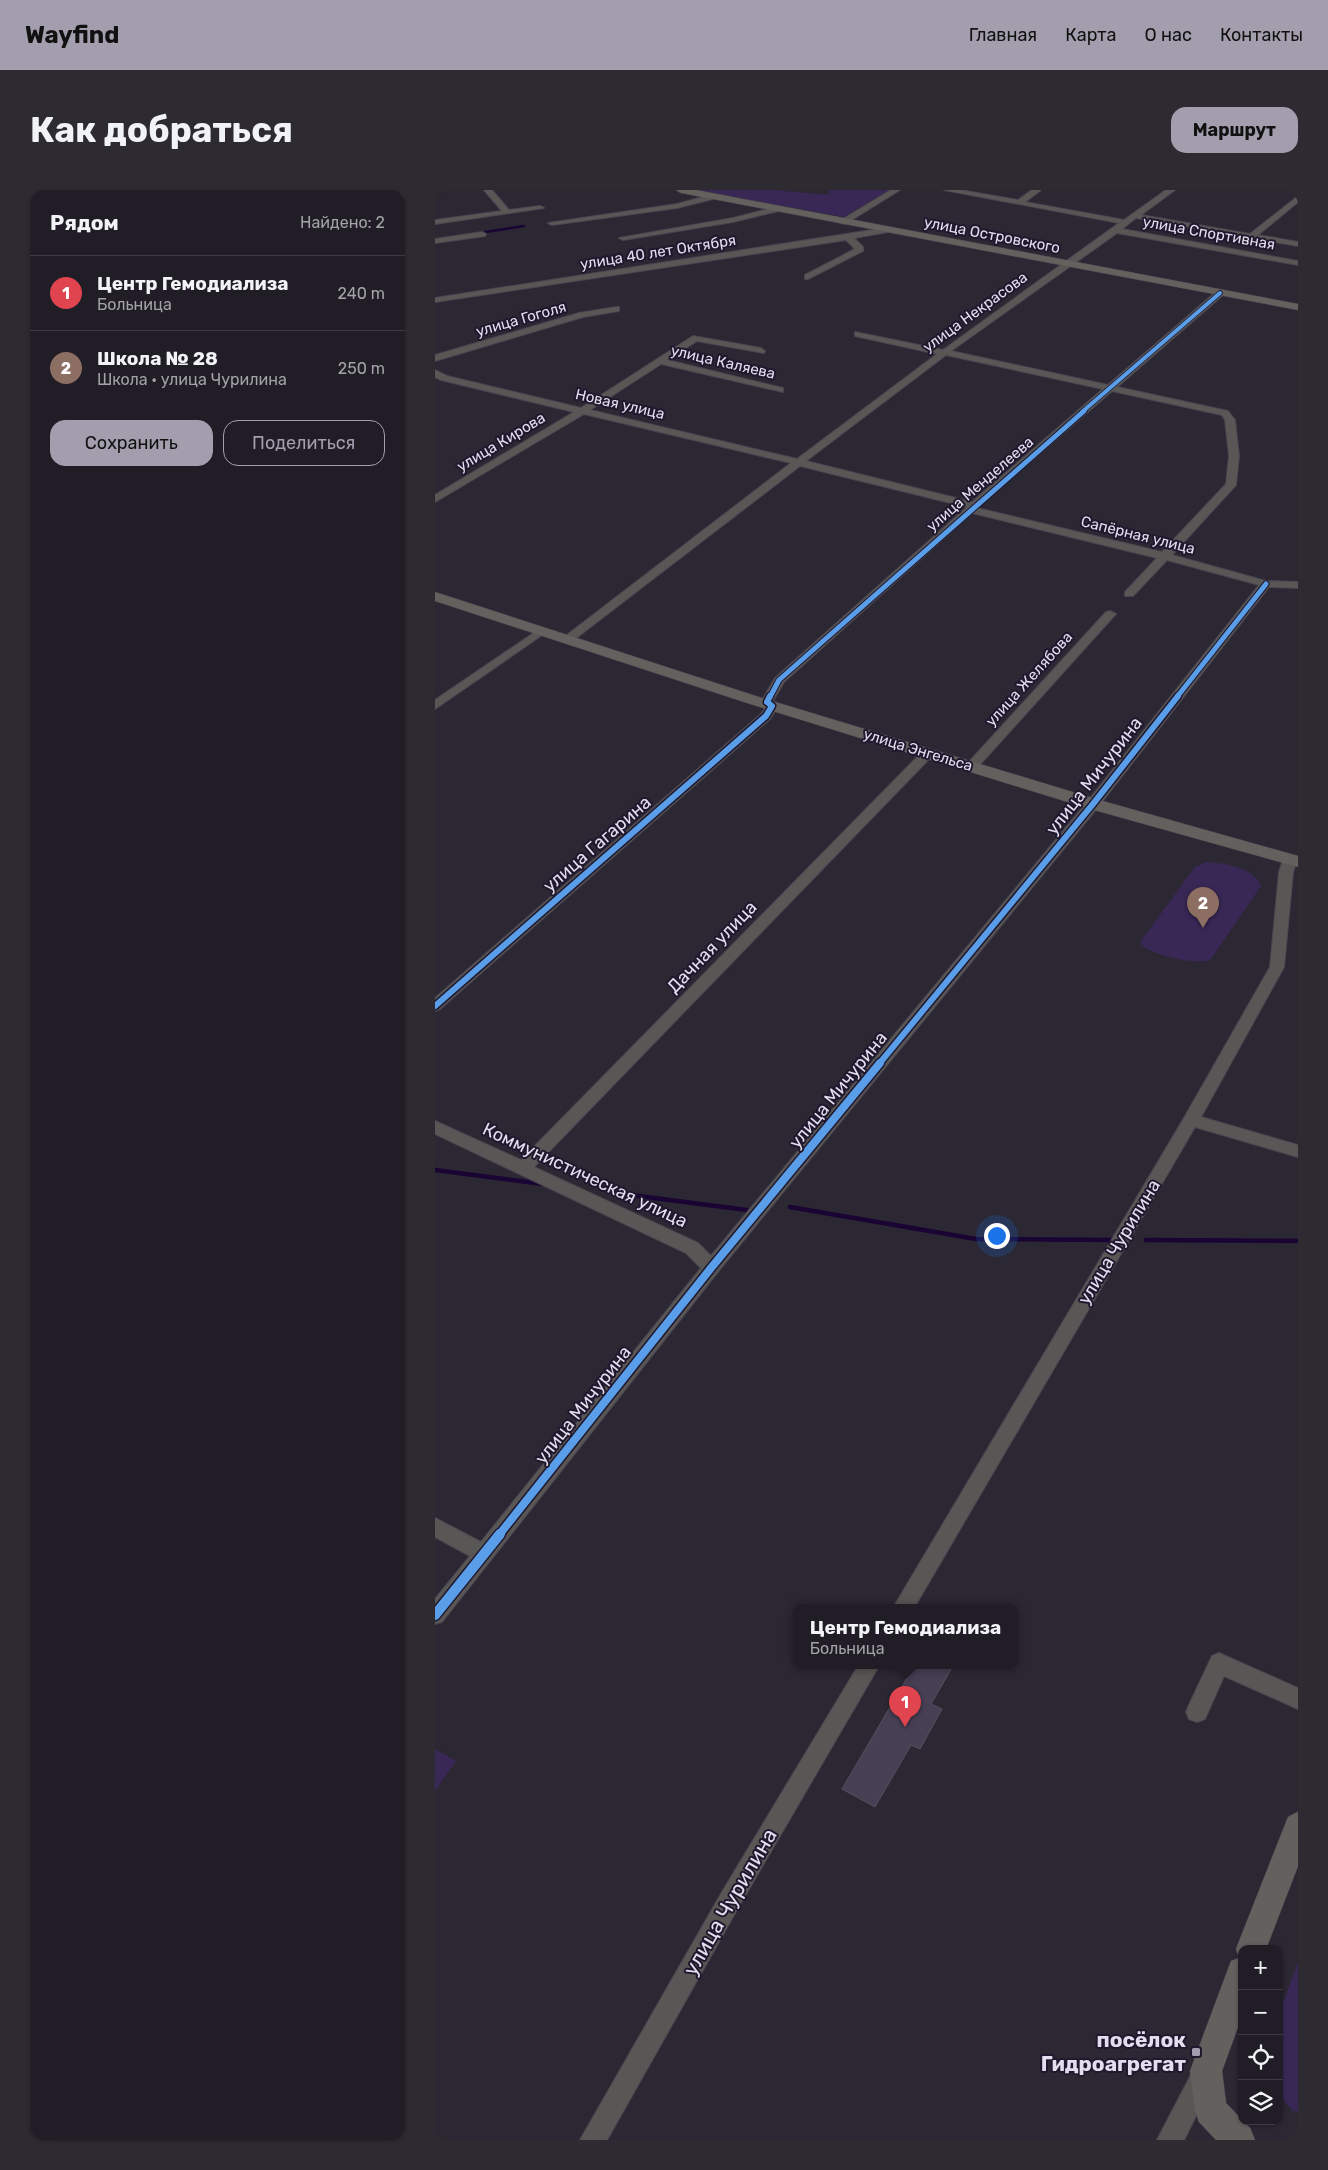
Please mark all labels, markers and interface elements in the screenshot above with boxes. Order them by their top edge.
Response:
text: Wayfind [25,21,119,49]
text: Главная [969,24,1037,46]
text: Карта [1065,24,1117,46]
text: О нас [1145,24,1192,46]
text: Контакты [1220,24,1303,46]
button: Маршрут [1171,107,1298,153]
text: Как добраться [30,109,293,151]
text: Рядом [50,210,119,235]
street label: улица Спортивная [1141,212,1277,254]
text: Найдено: 2 [300,213,385,232]
street label: улица Островского [922,213,1062,257]
street label: улица 40 лет Октября [579,231,737,273]
street label: улица Некрасова [919,268,1031,356]
text: Центр Гемодиализа [97,272,289,295]
text: 1 [62,284,70,303]
text: 240 m [338,284,385,303]
text: Больница [97,295,172,314]
street label: улица Гоголя [474,298,568,340]
street label: улица Каляева [669,341,777,383]
text: Школа № 28 [97,347,218,370]
text: 2 [61,359,71,378]
text: 250 m [338,359,385,378]
text: Школа · улица Чурилина [97,370,287,389]
street label: Новая улица [574,385,666,423]
street label: улица Кирова [454,409,548,475]
button: Сохранить [50,420,213,466]
button: Поделиться [223,420,385,466]
street label: улица Менделеева [923,433,1037,535]
street label: Сапёрная улица [1079,512,1197,558]
street label: улица Желябова [982,628,1076,730]
street label: улица Мичурина [1041,713,1147,839]
street label: улица Энгельса [861,725,975,775]
street label: улица Гагарина [539,791,655,897]
pin: 2 [1187,887,1219,928]
street label: Дачная улица [663,896,761,998]
street label: улица Мичурина [784,1027,892,1153]
street label: Коммунистическая улица [479,1118,691,1232]
street label: улица Чурилина [1073,1176,1165,1308]
your location [984,1223,1010,1249]
street label: улица Мичурина [530,1342,636,1468]
popup [793,1604,1018,1669]
text: Центр Гемодиализа [810,1616,1001,1639]
text: Больница [810,1639,885,1658]
pin: 1 [889,1686,921,1727]
street label: улица Чурилина [677,1824,782,1980]
map controls [1238,1945,1283,2125]
button: + [1238,1945,1283,1990]
button: − [1238,1990,1283,2035]
place label: посёлок Гидроагрегат [1041,2027,1186,2076]
button: locate [1238,2035,1283,2080]
marker: посёлок Гидроагрегат [1190,2046,1202,2058]
button: layers [1238,2080,1283,2125]

